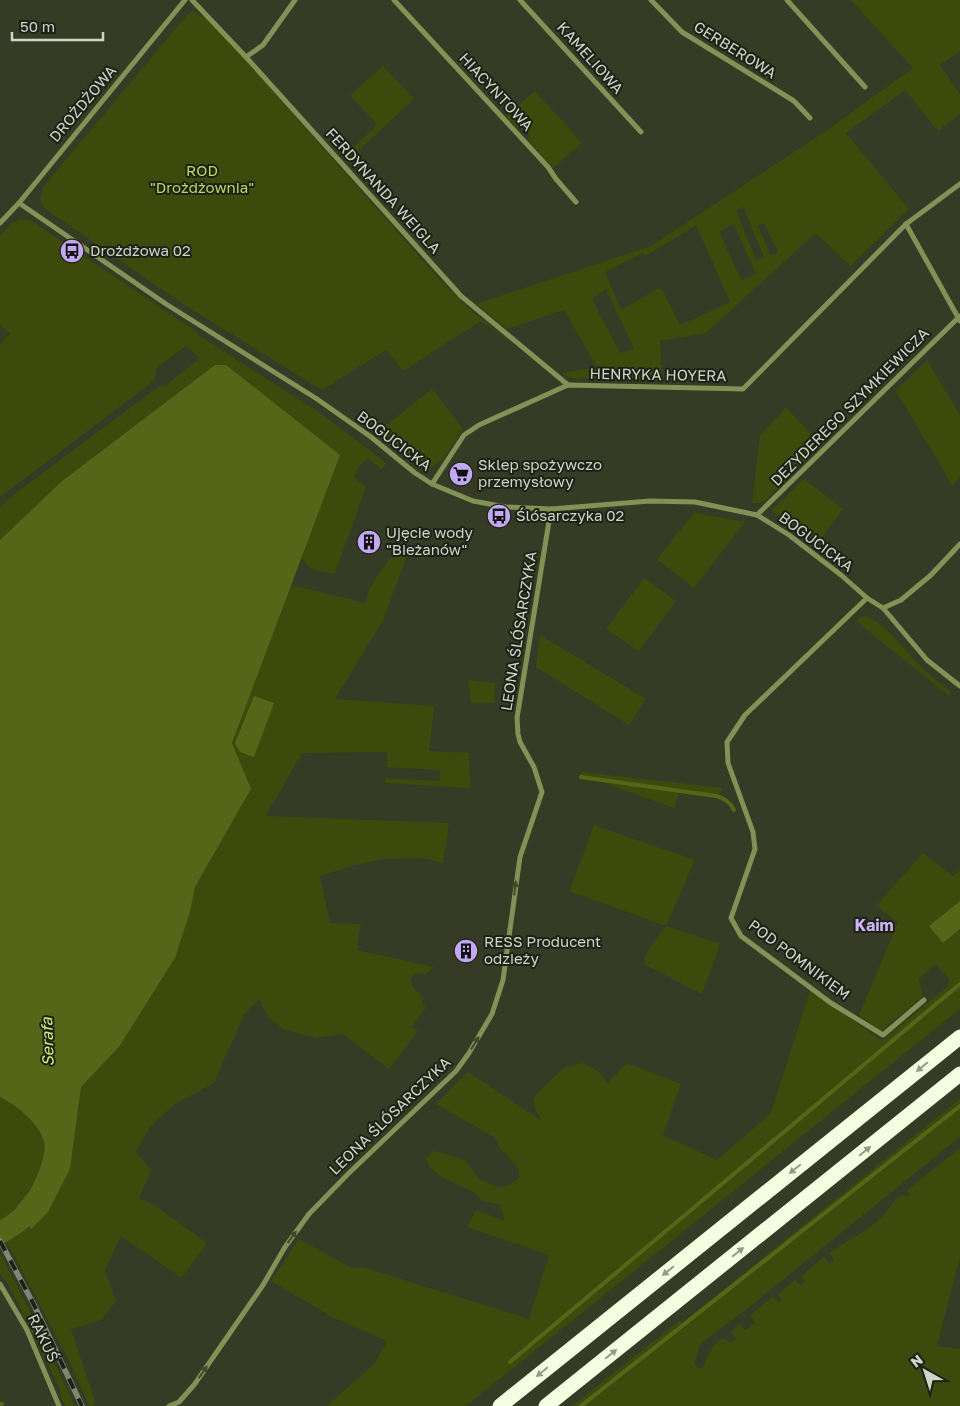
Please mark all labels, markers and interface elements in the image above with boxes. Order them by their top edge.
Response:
scale bar [12,10,104,42]
text: 50 m [20,17,55,35]
street label: GERBEROWA [691,17,780,82]
street label: KAMELIOWA [554,18,628,97]
street label: HIACYNTOWA [456,49,537,134]
street label: DROŻDŻOWA [45,61,119,145]
street label: FERDYNANDA WEIGLA [323,124,445,257]
park label: ROD "Drożdżownia" [150,161,254,196]
bus stop icon: Drożdżowa 02 [59,238,85,264]
place label: Drożdżowa 02 [90,241,191,259]
street label: DEZYDEREGO SZYMKIEWICZA [767,324,932,489]
street label: HENRYKA HOYERA [589,364,727,384]
street label: BOGUCICKA [354,406,435,474]
place label: Sklep spożywczo przemysłowy [478,455,602,490]
supermarket icon: Sklep spożywczo przemysłowy [448,461,474,487]
bus stop icon: Ślósarczyka 02 [486,503,512,529]
place label: Ślósarczyka 02 [516,506,624,524]
street label: BOGUCICKA [776,507,857,575]
place label: Ujęcie wody "Bieżanów" [386,523,474,558]
building icon: Ujęcie wody "Bieżanów" [356,529,382,555]
street label: LEONA ŚLÓSARCZYKA [496,550,540,712]
one-way arrow [511,879,519,895]
street label: POD POMNIKIEM [745,915,854,1003]
district label: Kaim [854,915,894,935]
place label: RESS Producent odzieży [484,932,601,967]
building icon: RESS Producent odzieży [453,938,479,964]
water label: Serafa [36,1016,58,1067]
one-way arrow [471,1036,480,1050]
street label: LEONA ŚLÓSARCZYKA [325,1053,454,1178]
one-way arrow [916,1062,929,1073]
one-way arrow [858,1146,872,1156]
one-way arrow [788,1164,802,1174]
one-way arrow [287,1230,297,1244]
one-way arrow [731,1247,744,1258]
one-way arrow [662,1265,675,1276]
street label: RAKUŚ [25,1311,63,1364]
north arrow [900,1346,950,1396]
one-way arrow [604,1348,617,1359]
text: N [907,1351,926,1370]
one-way arrow [198,1366,208,1379]
one-way arrow [535,1367,548,1378]

